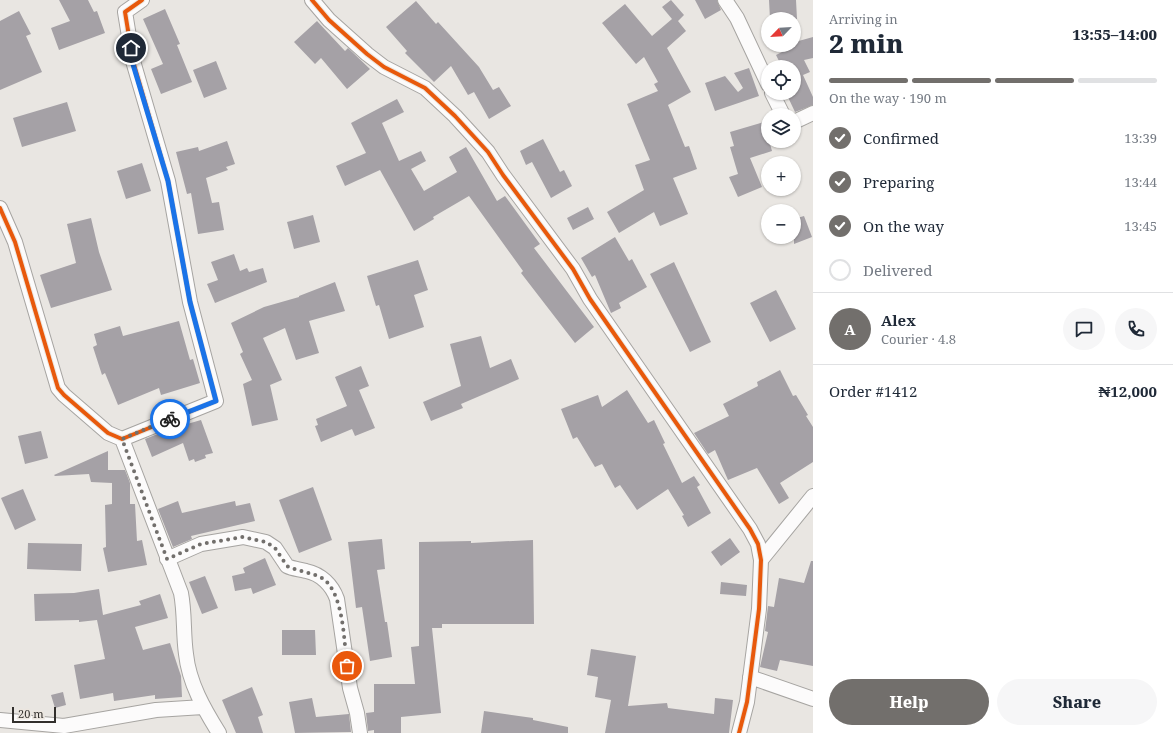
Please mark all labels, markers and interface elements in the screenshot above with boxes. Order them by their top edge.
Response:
text: Arriving in [829,10,898,28]
north arrow [761,12,801,52]
map controls [761,12,801,244]
text: 13:55–14:00 [1072,24,1157,44]
text: 2 min [829,25,904,61]
pin [114,31,148,65]
icon: home [120,37,142,59]
button: locate [761,60,801,100]
text: On the way · 190 m [829,89,947,107]
button: layers [761,108,801,148]
icon: check [829,127,851,149]
text: Confirmed [863,128,939,148]
text: 13:39 [1124,129,1157,147]
button: + [761,156,801,196]
icon: check [829,171,851,193]
text: Preparing [863,172,934,192]
text: 13:44 [1124,173,1157,191]
button: − [761,204,801,244]
icon: check [829,215,851,237]
text: On the way [863,216,944,236]
text: 13:45 [1124,217,1157,235]
text: Delivered [863,260,932,280]
button: chat [1063,308,1105,350]
button: phone [1115,308,1157,350]
text: Alex [881,310,916,330]
text: A [844,319,856,339]
text: Courier · 4.8 [881,330,956,348]
text: Order #1412 [829,381,917,401]
text: ₦12,000 [1098,381,1157,401]
courier [150,399,190,439]
icon: bike [159,408,181,430]
pin [330,649,364,683]
icon: bag [336,655,358,677]
button: Help [829,679,989,725]
button: Share [997,679,1157,725]
scale bar [12,705,56,724]
text: 20 m [18,706,44,721]

